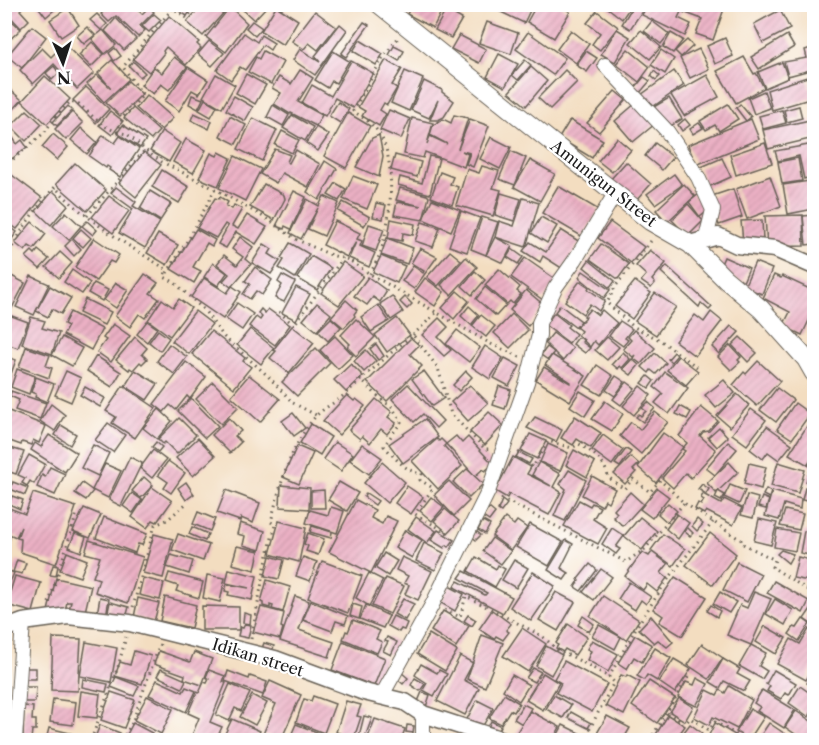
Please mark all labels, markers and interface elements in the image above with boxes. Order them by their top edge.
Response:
north arrow [33,33,93,93]
text: N [56,68,71,88]
street label: Amunigun Street [546,135,661,231]
street label: Idikan street [210,634,306,680]

